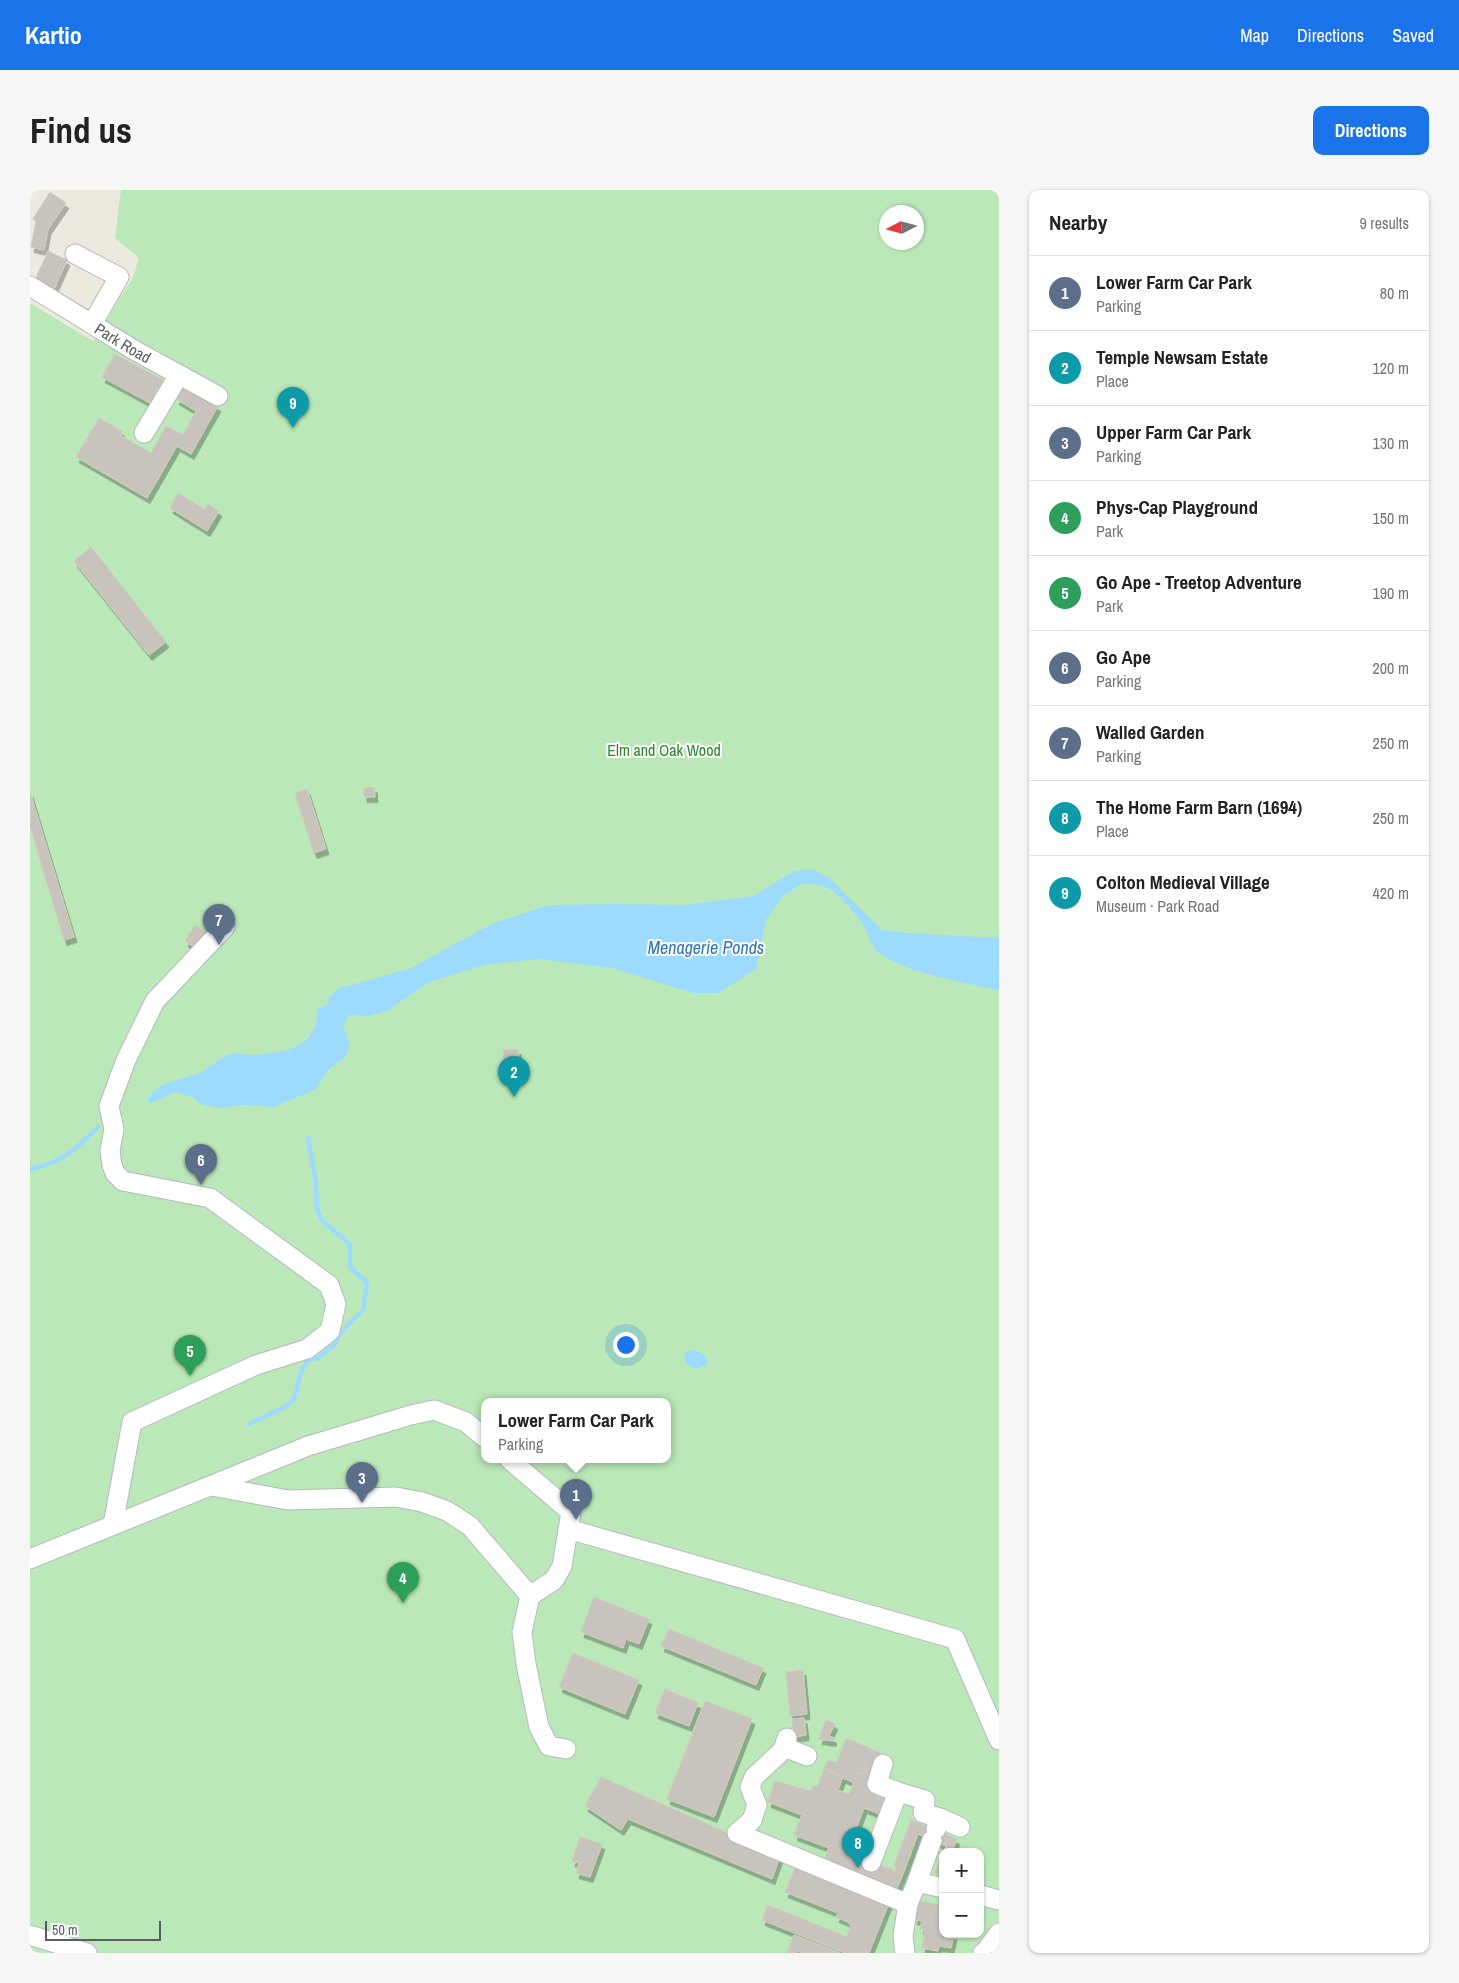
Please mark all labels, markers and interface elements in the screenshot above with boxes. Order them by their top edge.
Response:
text: Kartio [25,19,82,51]
text: Map [1240,23,1269,48]
text: Directions [1297,23,1364,48]
text: Saved [1392,23,1434,48]
button: Directions [1313,106,1429,155]
text: Find us [30,107,132,154]
north arrow [879,205,924,250]
text: Nearby [1049,208,1107,237]
text: 9 results [1359,212,1409,234]
text: Lower Farm Car Park [1096,269,1252,295]
text: 1 [1061,282,1069,304]
text: 80 m [1380,282,1409,304]
text: Parking [1096,295,1141,317]
street label: Park Road [91,318,155,368]
text: Temple Newsam Estate [1096,344,1268,370]
text: 2 [1061,357,1069,379]
text: 120 m [1373,357,1409,379]
text: Place [1096,370,1129,392]
pin: 9 [277,387,309,428]
text: Upper Farm Car Park [1096,419,1251,445]
text: 3 [1061,432,1069,454]
text: 130 m [1373,432,1409,454]
text: Parking [1096,445,1141,467]
text: Phys-Cap Playground [1096,494,1258,520]
text: 4 [1061,507,1069,529]
text: 150 m [1373,507,1409,529]
text: Park [1096,520,1123,542]
text: Go Ape - Treetop Adventure [1096,569,1302,595]
text: 5 [1061,582,1069,604]
text: 190 m [1373,582,1409,604]
text: Park [1096,595,1123,617]
text: Go Ape [1096,644,1151,670]
text: 6 [1061,657,1069,679]
text: 200 m [1373,657,1409,679]
text: Parking [1096,670,1141,692]
text: Walled Garden [1096,719,1205,745]
text: 7 [1061,732,1069,754]
text: 250 m [1373,732,1409,754]
park label: Elm and Oak Wood [607,739,721,761]
text: Parking [1096,745,1141,767]
text: The Home Farm Barn (1694) [1096,794,1302,820]
text: 8 [1061,807,1069,829]
text: 250 m [1373,807,1409,829]
text: Place [1096,820,1129,842]
text: Colton Medieval Village [1096,869,1270,895]
text: 9 [1061,882,1069,904]
text: 420 m [1373,882,1409,904]
text: Museum · Park Road [1096,895,1219,917]
pin: 7 [203,904,235,945]
water label: Menagerie Ponds [648,935,764,960]
pin: 2 [498,1056,530,1097]
pin: 6 [185,1144,217,1185]
your location [613,1332,639,1358]
pin: 5 [174,1335,206,1376]
popup [481,1398,671,1463]
text: Lower Farm Car Park [498,1407,654,1433]
text: Parking [498,1433,543,1455]
pin: 3 [346,1462,378,1503]
pin: 1 [560,1479,592,1520]
pin: 4 [387,1562,419,1603]
pin: 8 [842,1827,874,1868]
map controls [939,1848,984,1938]
button: + [939,1848,984,1893]
button: − [939,1893,984,1938]
scale bar [45,1918,161,1941]
text: 50 m [52,1921,78,1939]

